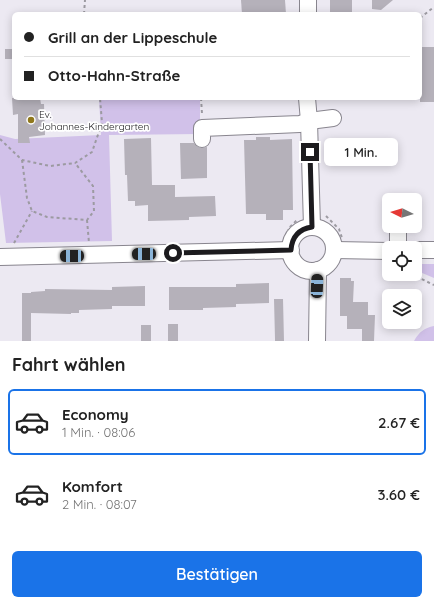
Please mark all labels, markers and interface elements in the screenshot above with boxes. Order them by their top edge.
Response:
text: Grill an der Lippeschule [48,28,217,47]
text: Otto-Hahn-Straße [48,66,180,85]
place label: Ev. Johannes-Kindergarten [39,108,149,133]
marker: Ev. Johannes-Kindergarten [26,115,36,125]
callout: 1 Min. [324,138,398,166]
route end [301,143,319,161]
text: 1 Min. [345,144,377,160]
north arrow [382,193,422,233]
map controls [382,193,422,329]
button: locate [382,241,422,281]
route start [164,244,182,262]
car [132,248,156,260]
car [60,250,84,262]
car [311,274,323,298]
button: layers [382,289,422,329]
text: Fahrt wählen [12,353,126,376]
icon: car [14,404,50,440]
text: Economy [62,405,129,424]
text: 2.67 € [378,413,420,432]
text: 1 Min. · 08:06 [62,424,135,440]
icon: car [14,476,50,512]
text: Komfort [62,477,123,496]
text: 3.60 € [377,485,420,504]
text: 2 Min. · 08:07 [62,496,137,512]
button: Bestätigen [12,551,422,597]

